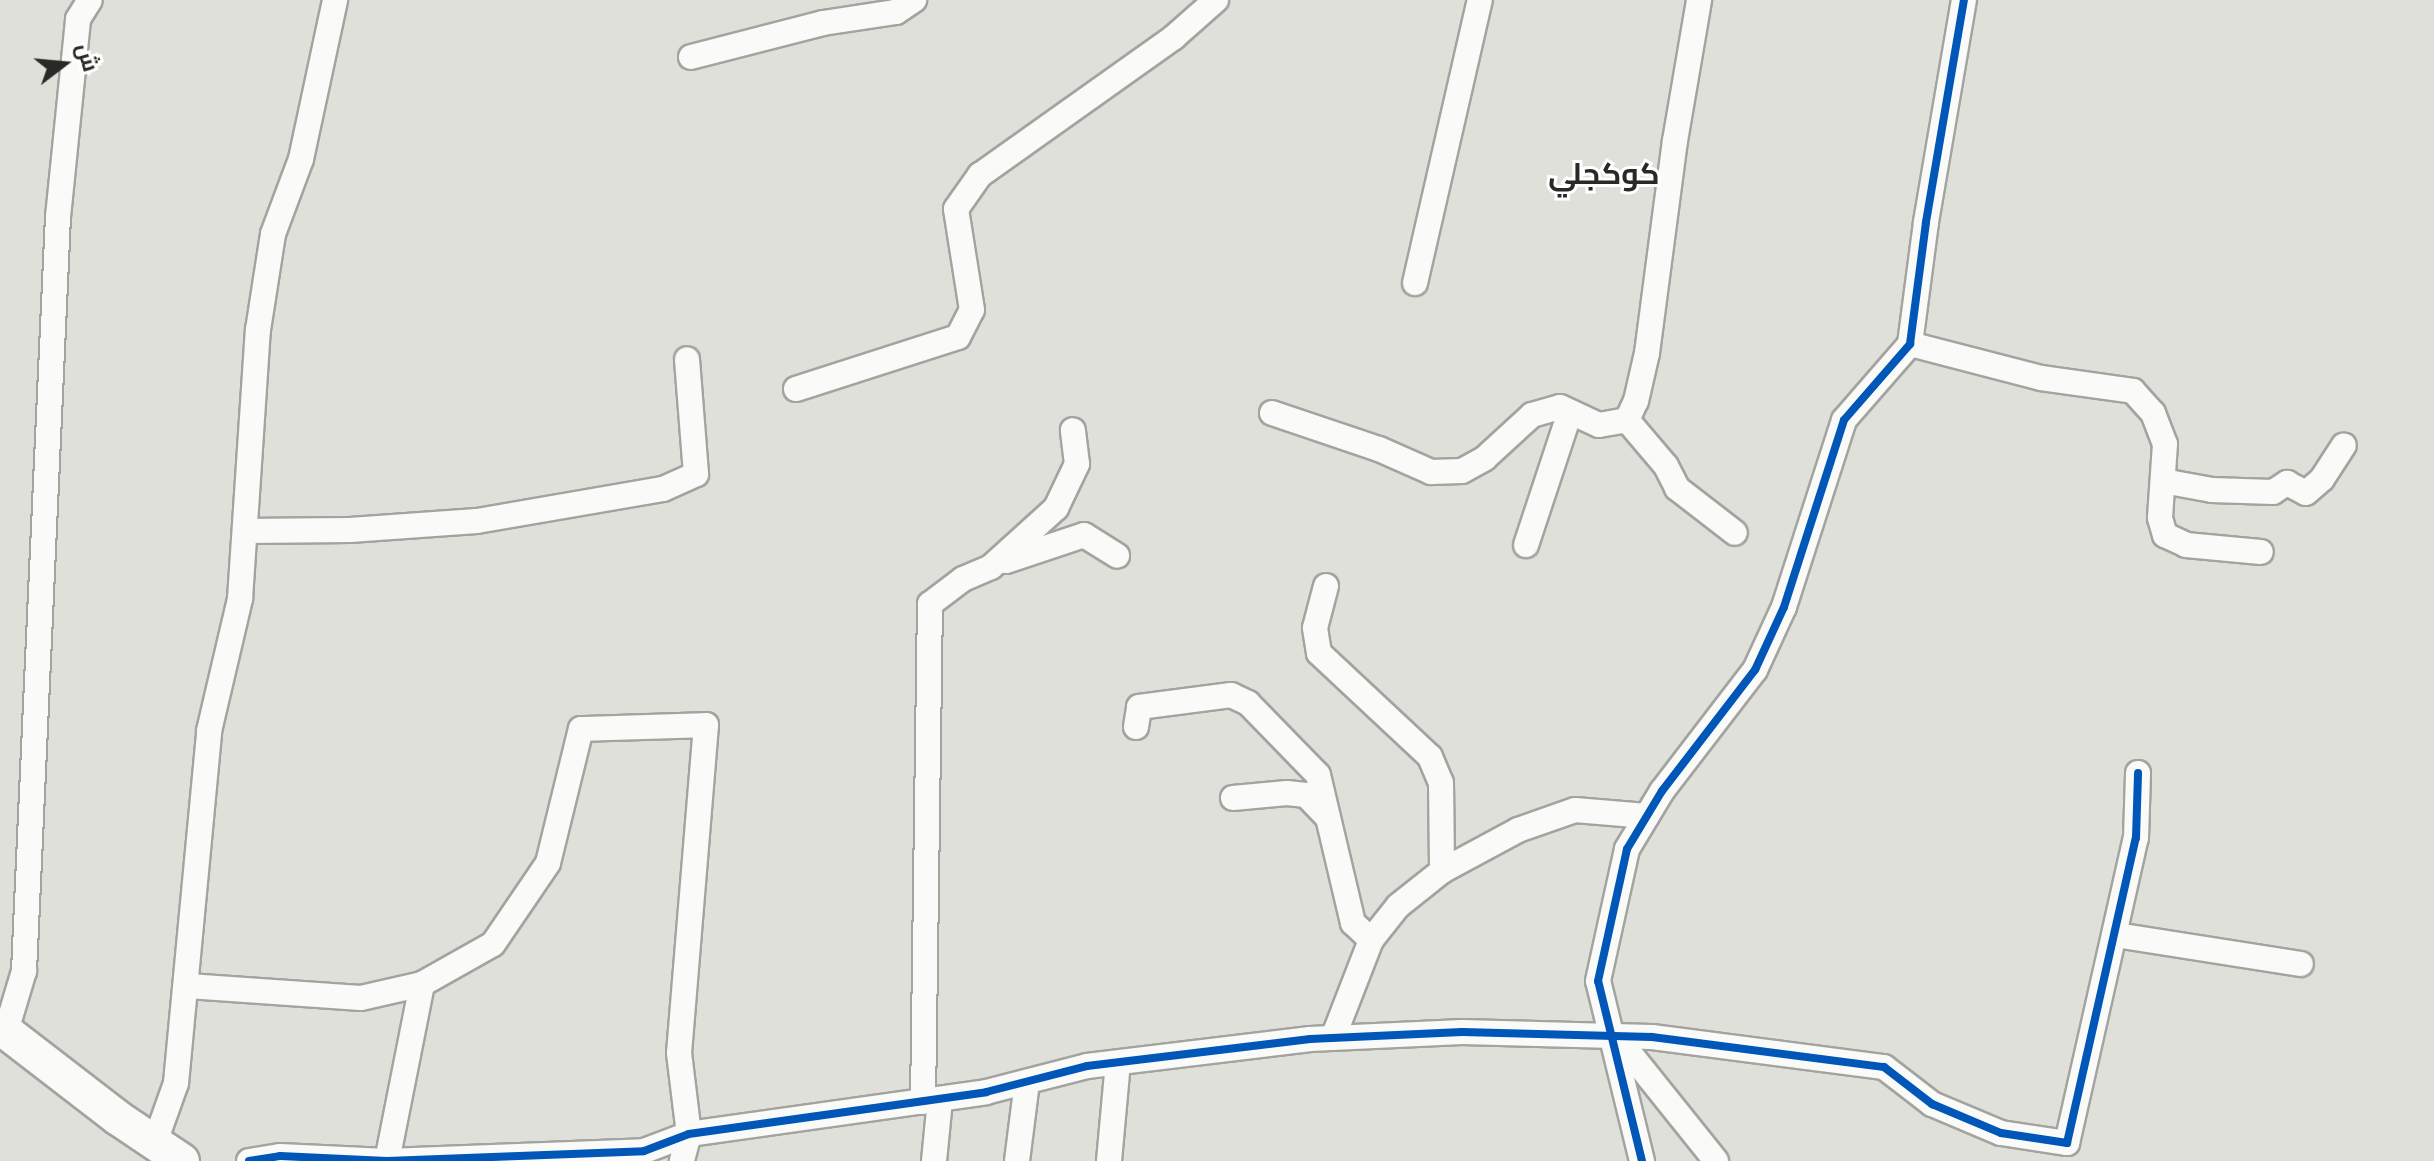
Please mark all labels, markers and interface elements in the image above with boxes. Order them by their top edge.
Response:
north arrow [24,24,104,104]
text: ش [72,40,103,74]
district label: كوكجلي [1548,156,1660,192]

